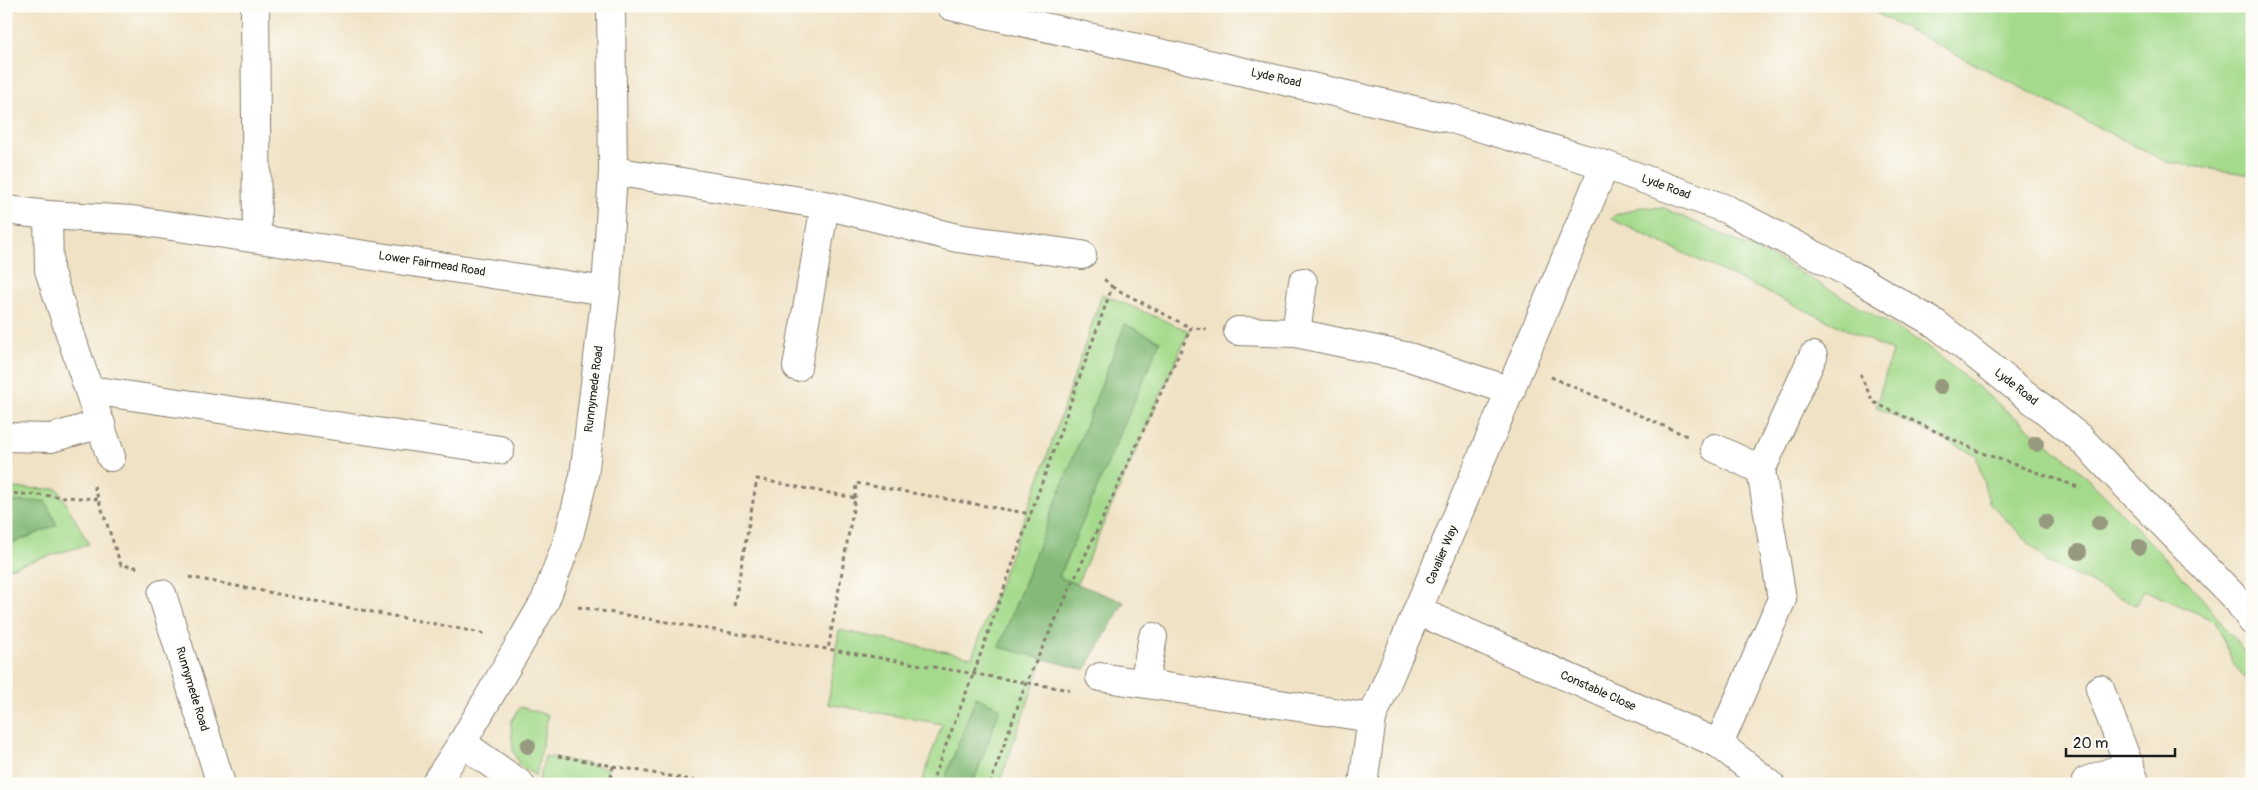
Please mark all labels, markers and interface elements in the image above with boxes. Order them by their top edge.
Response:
street label: Lyde Road [1249,65,1303,91]
street label: Lyde Road [1639,171,1693,203]
street label: Lower Fairmead Road [377,248,487,280]
street label: Runnymede Road [581,345,607,433]
street label: Lyde Road [1991,365,2041,409]
street label: Cavalier Way [1423,523,1461,587]
street label: Runnymede Road [172,645,212,733]
street label: Constable Close [1558,668,1638,714]
scale bar [2066,725,2174,757]
text: 20 m [2073,734,2108,753]

